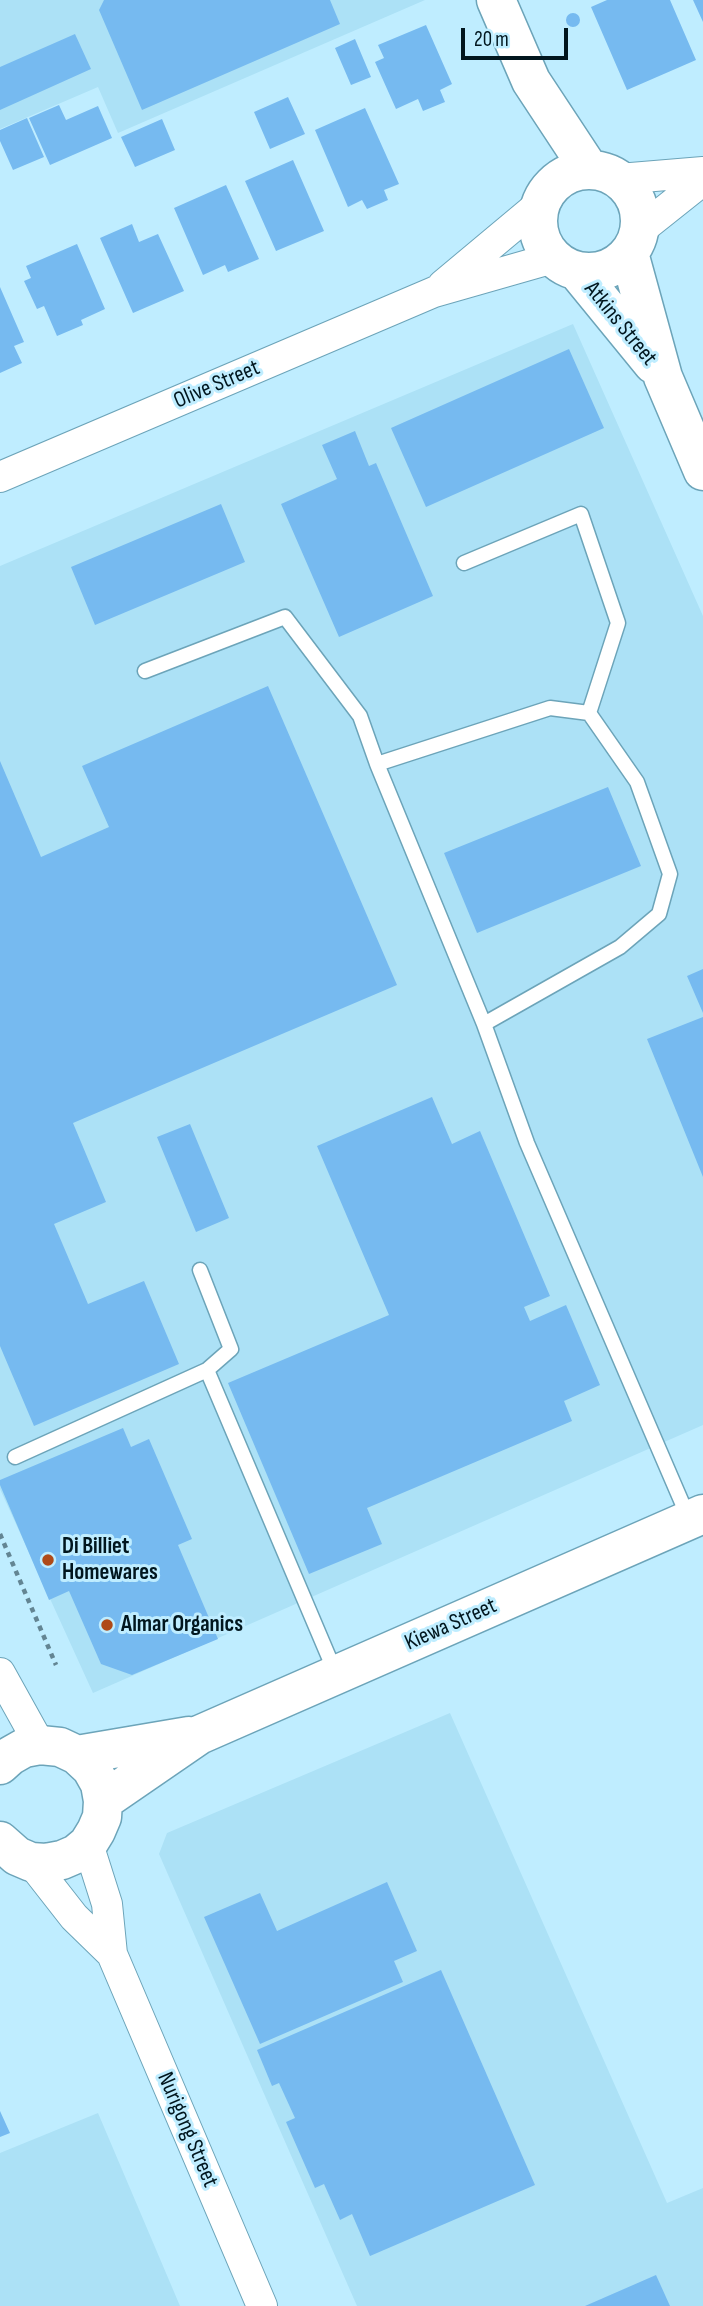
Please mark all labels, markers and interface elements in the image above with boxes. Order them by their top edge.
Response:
scale bar [465,14,572,58]
text: 20 m [474,27,509,52]
street label: Atkins Street [578,276,662,372]
street label: Olive Street [170,355,264,415]
place label: Di Billiet Homewares [62,1533,158,1587]
marker: Di Billiet Homewares [40,1552,56,1568]
street label: Kiewa Street [401,1593,501,1657]
place label: Almar Organics [121,1611,243,1639]
marker: Almar Organics [99,1617,115,1633]
street label: Nurigong Street [150,2068,224,2192]

